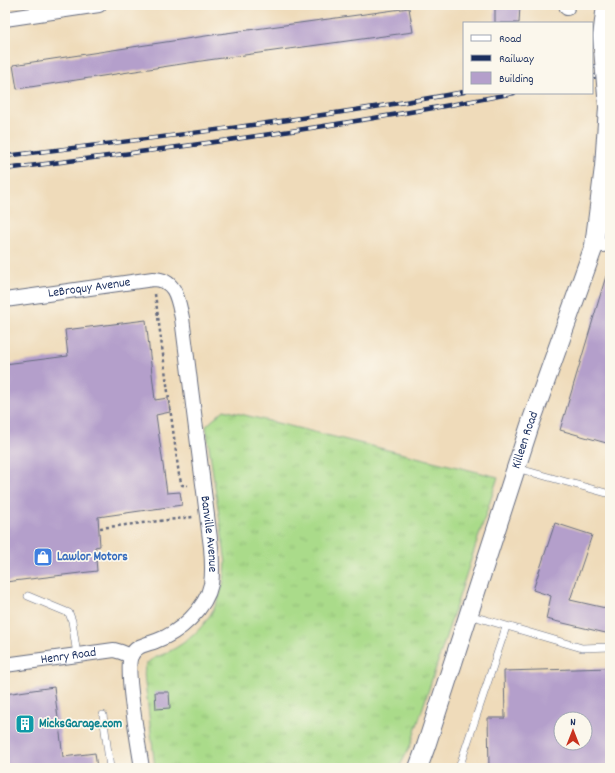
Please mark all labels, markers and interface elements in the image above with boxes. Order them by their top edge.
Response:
legend [463,22,593,94]
text: Road [499,31,521,48]
text: Railway [499,51,535,68]
text: Building [499,71,534,88]
street label: LeBroquy Avenue [47,273,132,303]
street label: Killeen Road [507,409,544,471]
street label: Banville Avenue [195,495,222,572]
shop icon: Lawlor Motors [32,546,54,568]
place label: Lawlor Motors [57,548,128,567]
street label: Henry Road [39,643,97,669]
north arrow [553,711,593,751]
building icon: MicksGarage.com [14,713,36,735]
place label: MicksGarage.com [39,715,122,734]
text: N [570,715,576,731]

